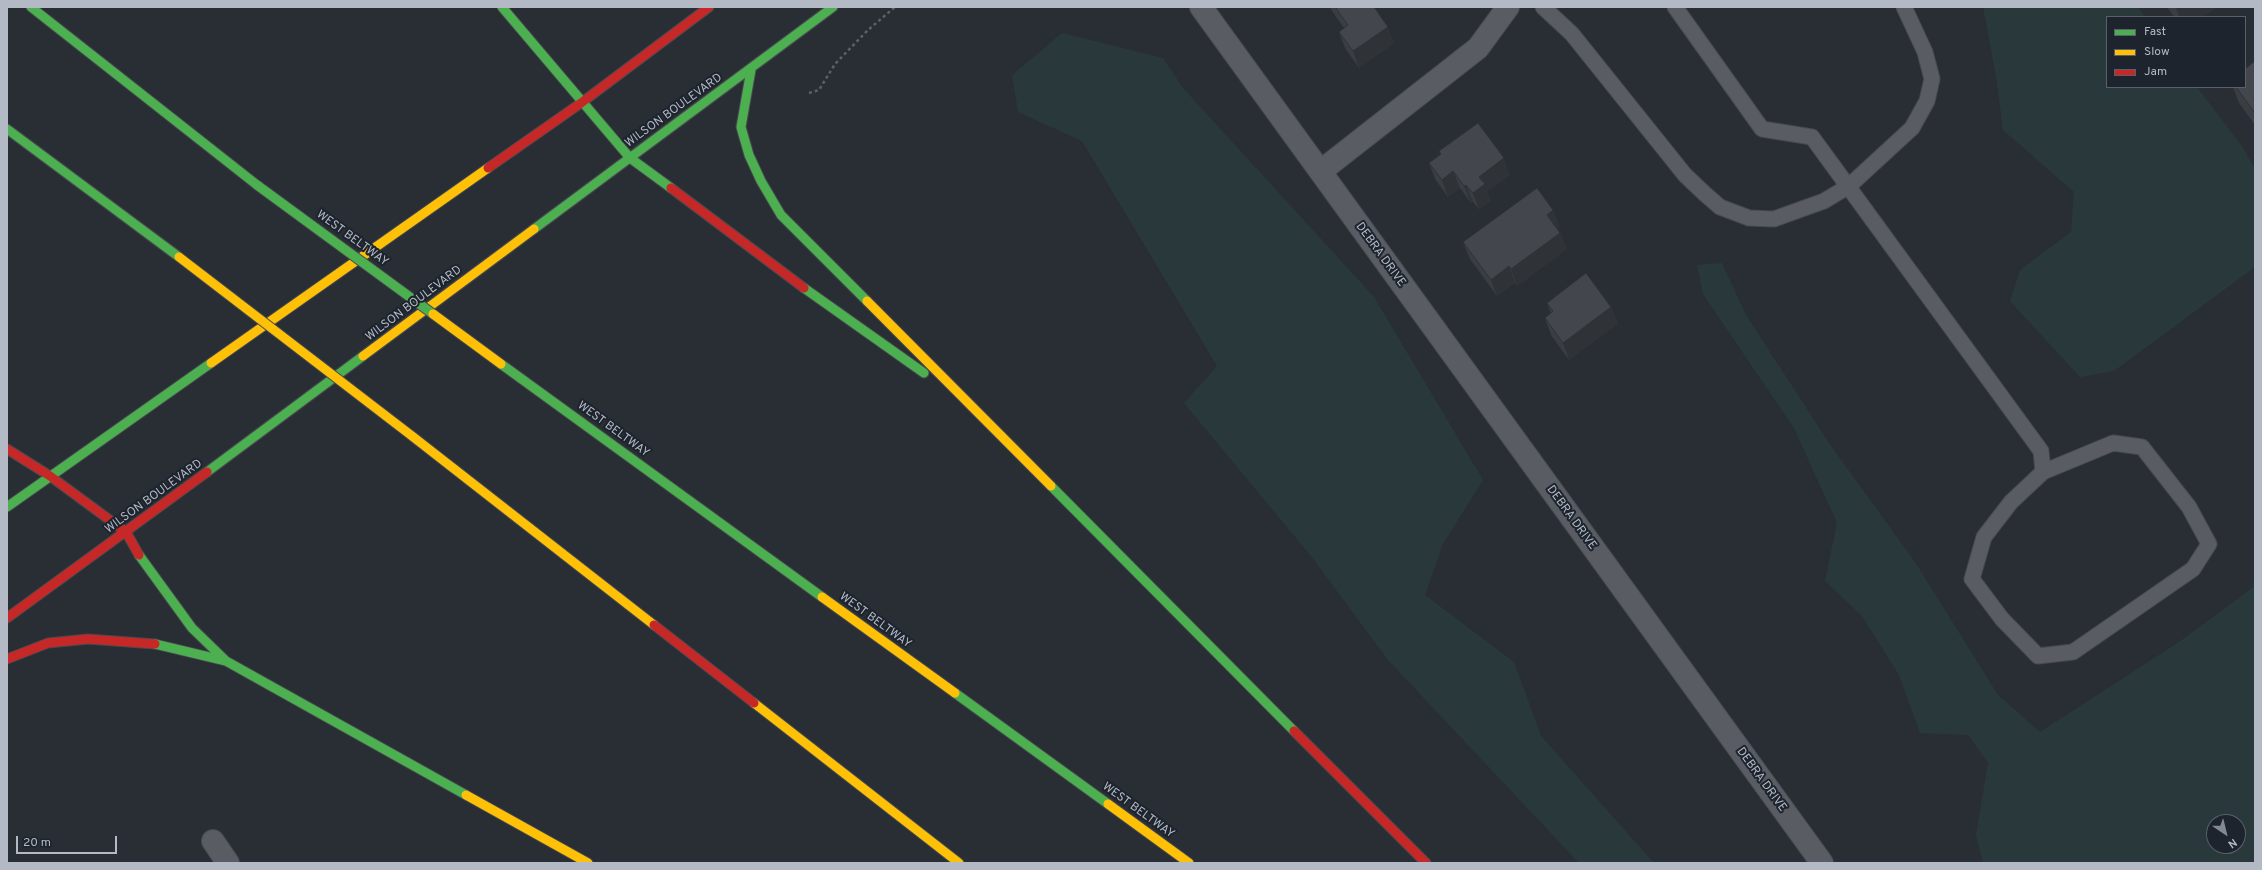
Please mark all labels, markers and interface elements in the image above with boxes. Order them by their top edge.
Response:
legend [2106,16,2246,88]
text: Fast [2144,24,2166,40]
text: Slow [2144,44,2170,60]
text: Jam [2144,64,2167,80]
street label: WILSON BOULEVARD [623,71,725,151]
street label: WEST BELTWAY [313,208,391,270]
street label: DEBRA DRIVE [1352,220,1408,290]
street label: WILSON BOULEVARD [363,263,465,345]
street label: WEST BELTWAY [574,399,652,461]
street label: WILSON BOULEVARD [103,457,205,537]
street label: DEBRA DRIVE [1543,483,1599,553]
street label: WEST BELTWAY [836,590,914,652]
street label: DEBRA DRIVE [1733,745,1789,815]
street label: WEST BELTWAY [1099,780,1177,842]
north arrow [2206,814,2246,854]
scale bar [18,828,119,854]
text: 20 m [23,835,51,851]
text: N [2225,835,2240,851]

